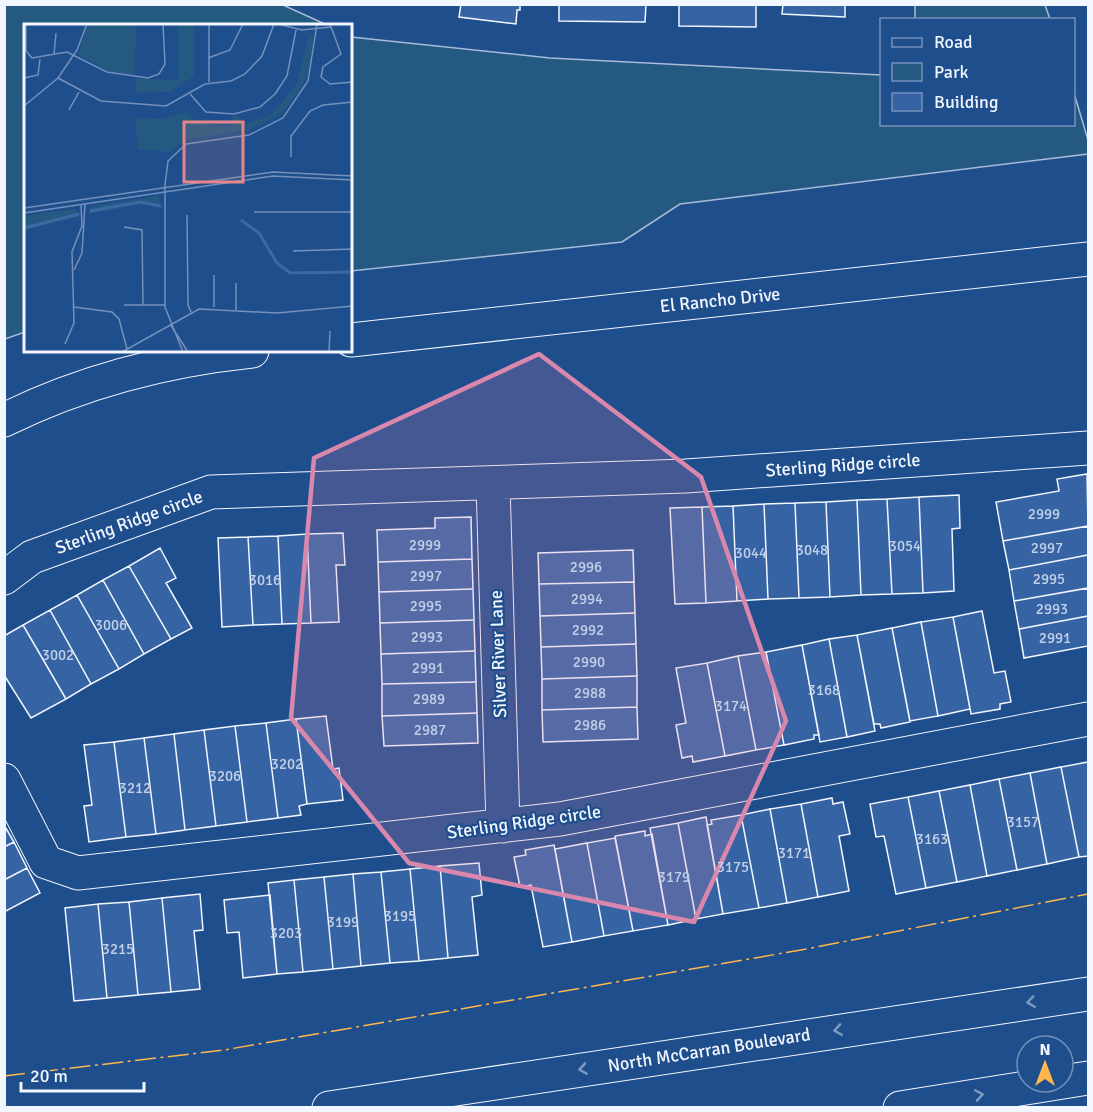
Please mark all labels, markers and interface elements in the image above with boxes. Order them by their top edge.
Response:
legend [880,18,1075,126]
inset map [24,24,352,352]
text: Road [934,31,973,53]
text: Park [934,61,969,83]
text: Building [934,91,998,113]
street label: El Rancho Drive [659,283,781,317]
street label: Sterling Ridge circle [765,449,921,481]
street label: Sterling Ridge circle [52,485,206,559]
house number: 2999 [1028,505,1060,523]
house number: 2999 [409,536,441,554]
house number: 3054 [889,537,921,555]
house number: 2997 [1031,539,1063,557]
house number: 3048 [796,541,828,559]
house number: 3044 [735,544,767,562]
house number: 2996 [570,558,602,576]
house number: 2997 [410,567,442,585]
house number: 2995 [1033,570,1065,588]
house number: 3016 [249,571,281,589]
street label: Silver River Lane [485,590,511,718]
house number: 2994 [571,590,603,608]
house number: 2995 [410,597,442,615]
house number: 2993 [1036,600,1068,618]
house number: 3006 [95,616,127,634]
house number: 2992 [572,621,604,639]
house number: 2993 [411,628,443,646]
house number: 2991 [1039,629,1071,647]
house number: 3002 [42,646,74,664]
house number: 2990 [573,653,605,671]
house number: 2991 [412,659,444,677]
house number: 3168 [808,681,840,699]
house number: 2988 [574,684,606,702]
house number: 2989 [413,690,445,708]
house number: 3174 [715,697,747,715]
house number: 2986 [574,716,606,734]
house number: 2987 [414,721,446,739]
house number: 3202 [271,755,303,773]
house number: 3206 [209,767,241,785]
house number: 3212 [119,779,151,797]
street label: Sterling Ridge circle [446,800,602,844]
house number: 3157 [1007,813,1039,831]
house number: 3163 [916,830,948,848]
house number: 3171 [778,844,810,862]
house number: 3175 [717,858,749,876]
house number: 3179 [658,868,690,886]
house number: 3195 [384,907,416,925]
house number: 3199 [327,913,359,931]
house number: 3203 [270,924,302,942]
house number: 3215 [102,940,134,958]
one-way arrow [1026,996,1035,1008]
street label: North McCarran Boulevard [606,1023,812,1077]
one-way arrow [833,1024,842,1036]
north arrow [1015,1034,1075,1094]
text: N [1039,1040,1051,1060]
scale bar [21,1055,144,1093]
one-way arrow [578,1062,588,1075]
text: 20 m [30,1065,68,1087]
one-way arrow [974,1090,983,1102]

